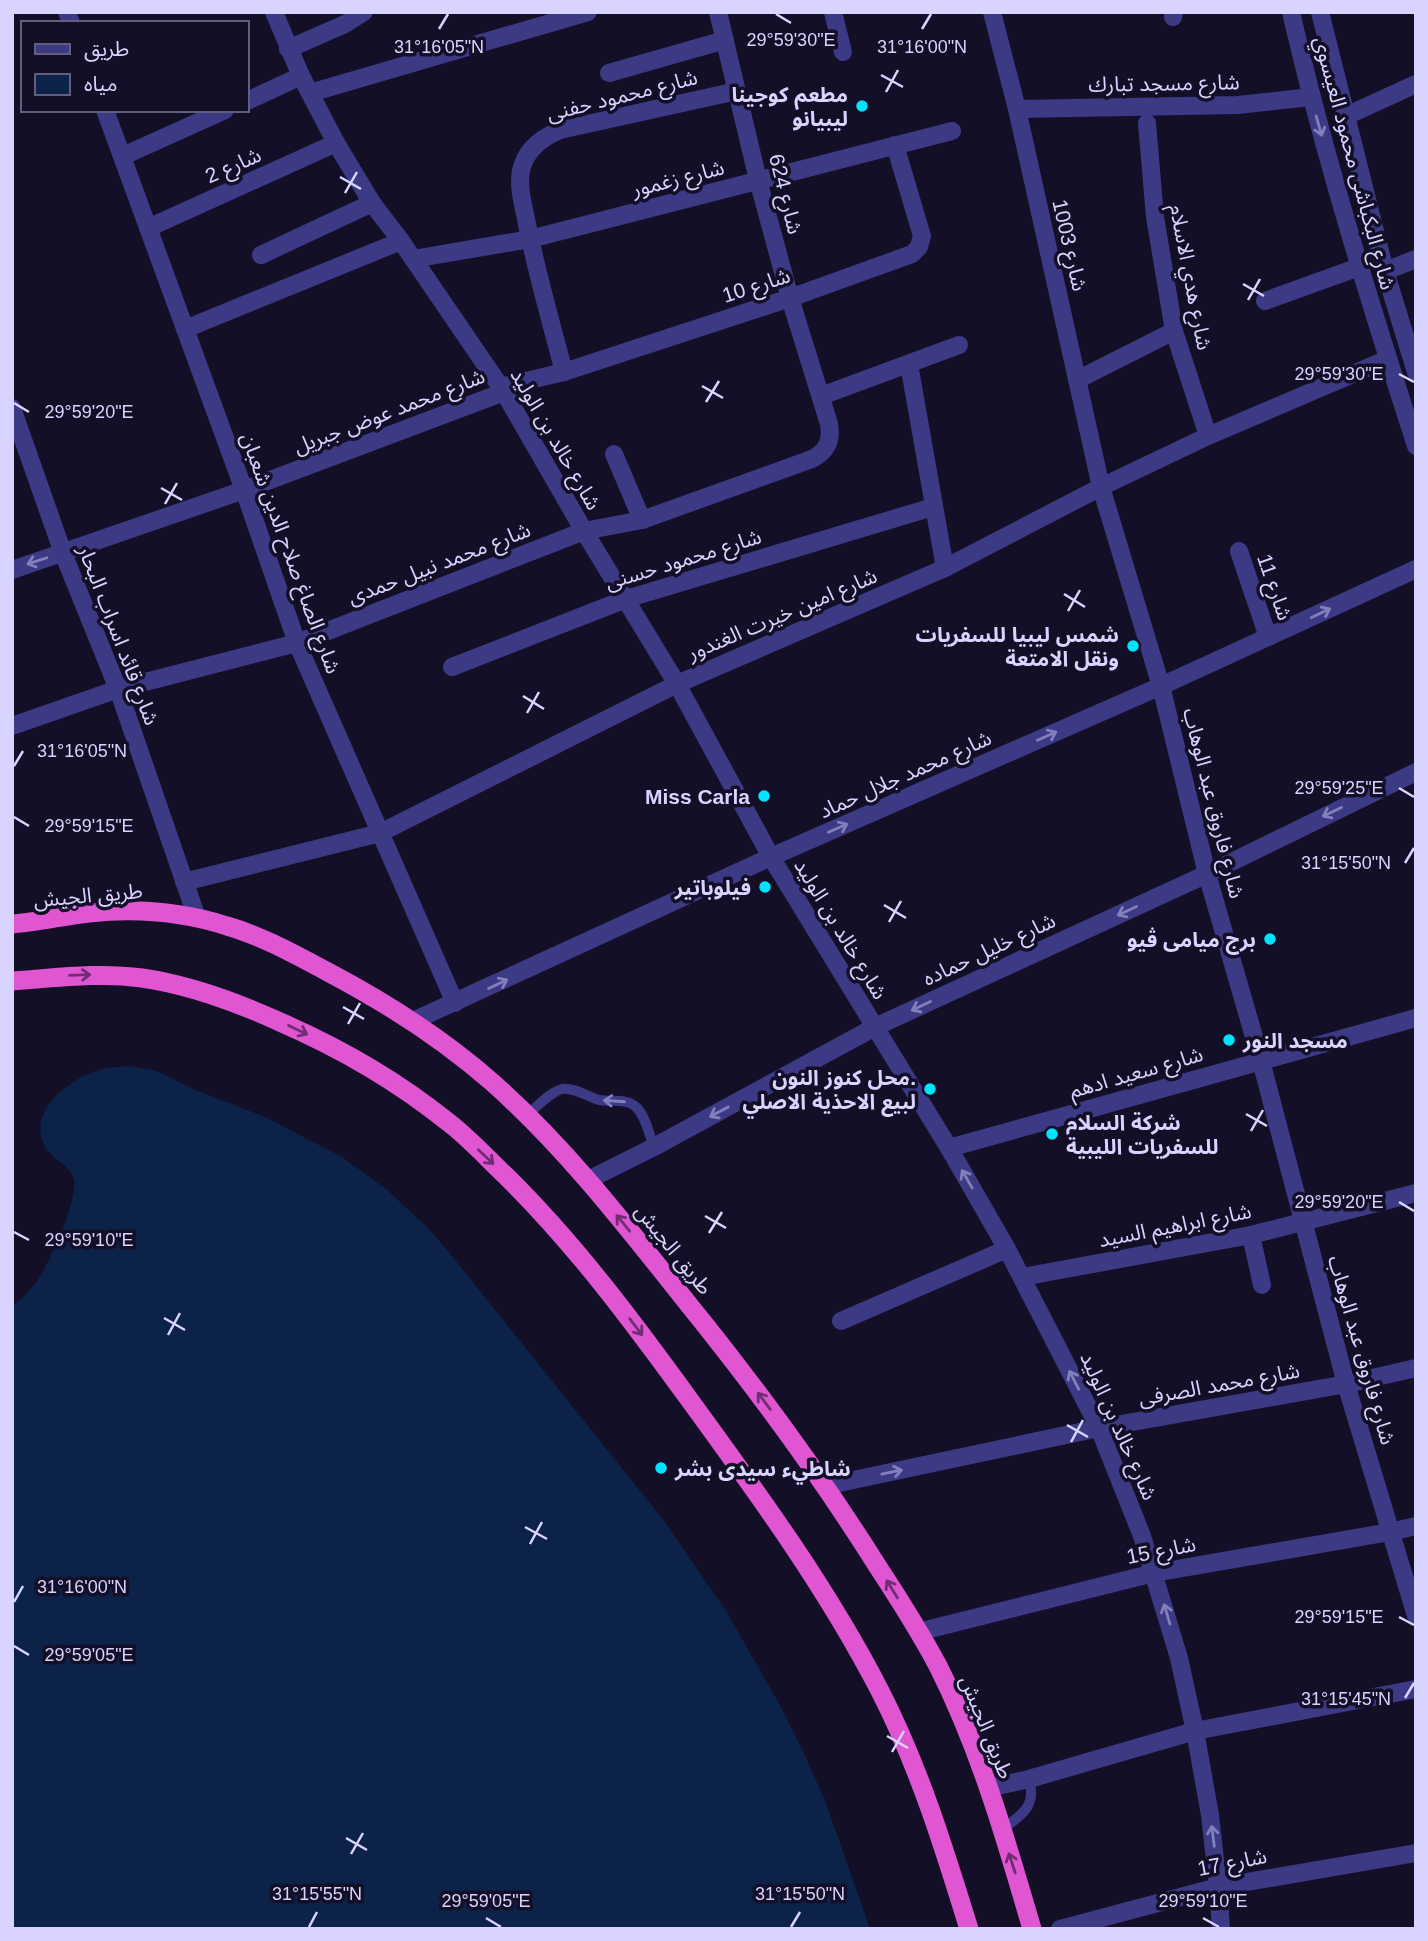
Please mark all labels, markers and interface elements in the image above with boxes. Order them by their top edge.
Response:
legend [21,21,248,112]
text: 29°59'30"E [746,30,836,50]
street label: شارع البكباشى محمود العيسوي [1305,34,1400,293]
text: طريق [84,37,129,62]
text: 31°16'05"N [394,37,484,57]
text: 31°16'00"N [877,37,967,57]
street label: شارع محمود حفنى [544,65,701,129]
street label: شارع مسجد تبارك [1088,70,1240,100]
text: مياه [84,72,117,95]
place label: مطعم كوجينا ليبيانو [731,83,848,131]
marker: مطعم كوجينا ليبيانو [854,98,870,114]
one-way arrow [1313,114,1326,137]
street label: شارع 2 [202,143,266,191]
street label: شارع 624 [761,152,807,237]
street label: شارع زغمور [629,155,727,205]
street label: شارع 1003 [1044,197,1092,294]
street label: شارع هدي الاسلام [1161,202,1216,353]
street label: شارع 10 [719,263,794,311]
street label: شارع محمد عوض جبريل [290,364,489,462]
street label: شارع خالد بن الوليد [503,364,606,516]
text: 29°59'30"E [1294,364,1384,384]
text: 29°59'20"E [44,402,134,422]
street label: شارع الصاغ صلاح الدين شعبان [233,429,345,678]
street label: شارع محمد نبيل حمدى [344,518,535,612]
street label: شارع محمود حسنى [602,524,765,597]
street label: شارع قائد اسراب البحار [70,541,164,730]
street label: شارع 11 [1249,551,1297,624]
one-way arrow [27,556,49,569]
street label: شارع امين خيرت الغندور [683,564,882,668]
one-way arrow [1310,606,1331,619]
place label: شمس ليبيا للسفريات ونقل الامتعة [915,623,1119,671]
marker: شمس ليبيا للسفريات ونقل الامتعة [1125,638,1141,654]
street label: شارع فاروق عبد الوهاب [1175,705,1249,902]
street label: شارع محمد جلال حماد [815,726,996,826]
one-way arrow [1035,729,1057,742]
text: 31°16'05"N [37,741,127,761]
text: 29°59'25"E [1294,778,1384,798]
place label: Miss Carla [645,785,750,808]
marker: Miss Carla [756,788,772,804]
one-way arrow [1322,806,1343,820]
text: 29°59'15"E [44,816,134,836]
one-way arrow [827,821,848,834]
text: 31°15'50"N [1301,853,1391,873]
street label: شارع خالد بن الوليد [787,855,892,1005]
place label: فيلوباتير [674,876,751,900]
street label: طريق الجيش [33,879,144,913]
marker: فيلوباتير [757,879,773,895]
one-way arrow [1117,904,1138,918]
street label: شارع خليل حماده [919,908,1061,993]
place label: برج ميامى ڤيو [1127,927,1256,955]
marker: برج ميامى ڤيو [1262,931,1278,947]
one-way arrow [68,969,91,982]
one-way arrow [487,976,508,990]
one-way arrow [911,1000,932,1013]
one-way arrow [287,1024,308,1037]
place label: مسجد النور [1242,1029,1348,1053]
marker: مسجد النور [1221,1032,1237,1048]
street label: شارع سعيد ادهم [1067,1042,1207,1106]
place label: محل كنوز النون. لبيع الاحذية الاصلي [743,1066,916,1118]
marker: محل كنوز النون. لبيع الاحذية الاصلي [922,1081,938,1097]
one-way arrow [603,1094,625,1107]
one-way arrow [710,1105,730,1119]
place label: شركة السلام للسفريات الليبية [1066,1111,1218,1159]
marker: شركة السلام للسفريات الليبية [1044,1126,1060,1142]
one-way arrow [477,1148,494,1165]
one-way arrow [960,1170,974,1190]
text: 29°59'20"E [1294,1192,1384,1212]
street label: طريق الجيش [629,1199,717,1300]
street label: شارع ابراهيم السيد [1097,1199,1254,1255]
one-way arrow [615,1214,630,1232]
text: 29°59'10"E [44,1230,134,1250]
street label: شارع فاروق عبد الوهاب [1320,1253,1400,1448]
one-way arrow [629,1317,644,1336]
street label: شارع خالد بن الوليد [1072,1349,1162,1505]
street label: شارع محمد الصرفى [1137,1359,1302,1413]
one-way arrow [1067,1370,1081,1391]
one-way arrow [757,1392,771,1411]
place label: شاطيء سيدى بشر [674,1457,851,1485]
marker: شاطيء سيدى بشر [653,1460,669,1476]
one-way arrow [880,1464,903,1478]
street label: شارع 15 [1124,1532,1198,1572]
text: 31°16'00"N [37,1577,127,1597]
one-way arrow [885,1579,899,1599]
one-way arrow [1159,1603,1172,1625]
text: 29°59'15"E [1294,1607,1384,1627]
text: 29°59'05"E [44,1645,134,1665]
street label: طريق الجيش [954,1672,1018,1783]
text: 31°15'45"N [1301,1689,1391,1709]
one-way arrow [1206,1826,1219,1848]
street label: شارع 17 [1195,1844,1269,1884]
one-way arrow [1005,1853,1017,1875]
text: 31°15'55"N [272,1884,362,1904]
text: 31°15'50"N [755,1884,845,1904]
text: 29°59'05"E [441,1891,531,1911]
text: 29°59'10"E [1158,1891,1248,1911]

